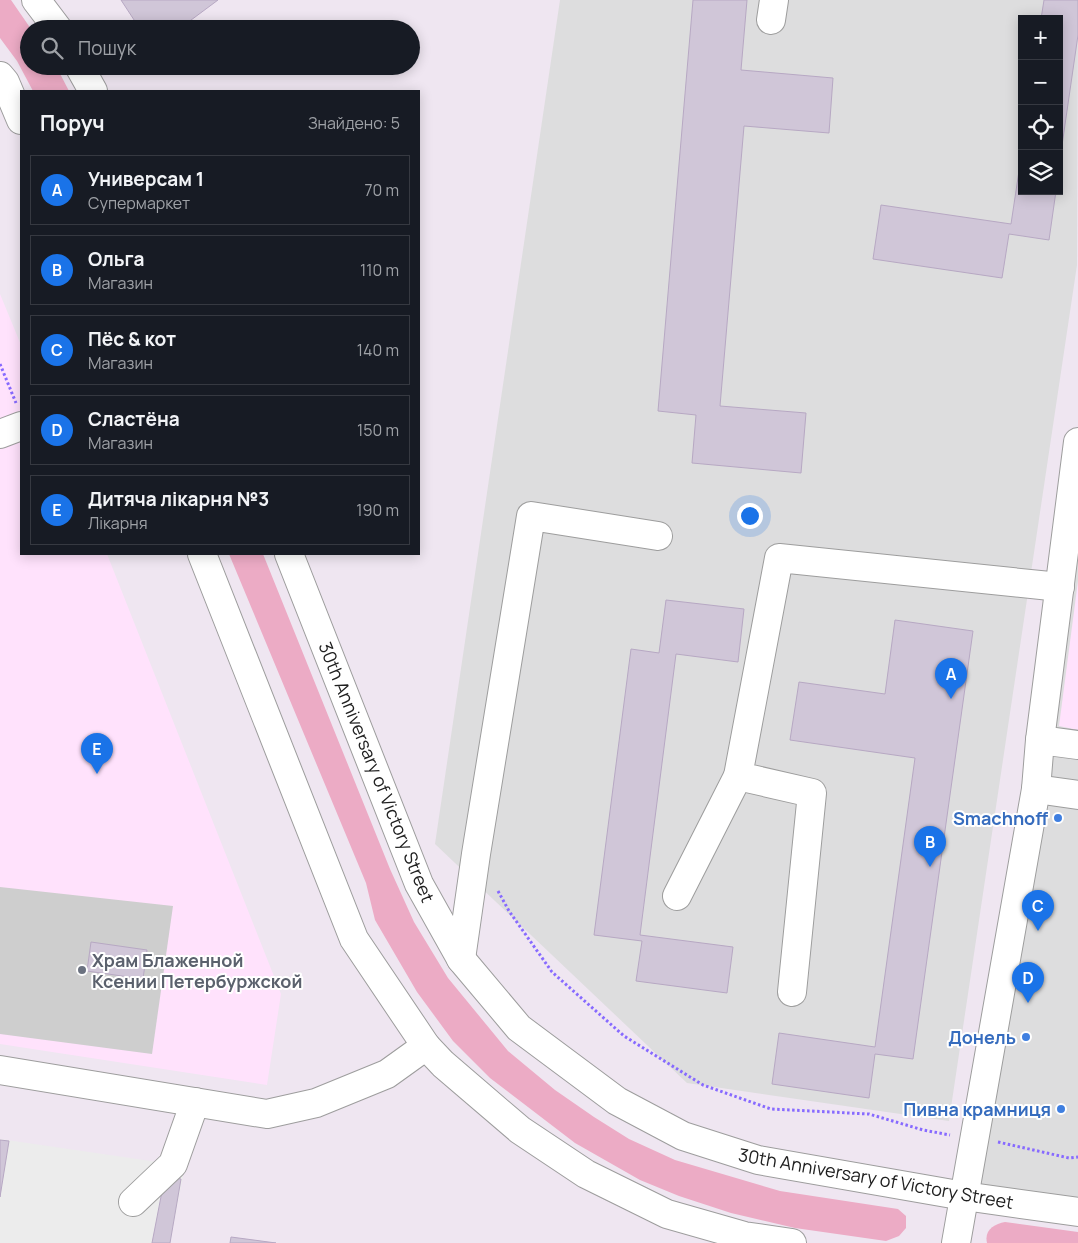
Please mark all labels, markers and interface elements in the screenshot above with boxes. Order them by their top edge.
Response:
map controls [1018,15,1063,195]
button: + [1018,15,1063,60]
search box [20,20,420,75]
icon: search [38,34,66,62]
text: Пошук [78,35,136,61]
button: − [1018,60,1063,105]
button: locate [1018,105,1063,150]
text: Поруч [40,109,105,137]
text: Знайдено: 5 [308,112,400,134]
button: layers [1018,150,1063,195]
text: Универсам 1 [88,166,204,192]
text: A [52,179,62,201]
text: 70 m [364,179,399,201]
text: Супермаркет [88,192,190,214]
text: Ольга [88,246,144,272]
text: B [52,259,62,281]
text: 110 m [360,259,399,281]
text: Магазин [88,272,153,294]
text: Пёс & кот [88,326,176,352]
text: C [51,339,63,361]
text: 140 m [357,339,399,361]
text: Магазин [88,352,153,374]
text: Сластёна [88,406,180,432]
text: D [51,419,63,441]
text: 150 m [357,419,399,441]
text: Магазин [88,432,153,454]
text: Дитяча лікарня №3 [88,486,269,512]
text: E [52,499,62,521]
text: 190 m [356,499,399,521]
your location [737,503,763,529]
text: Лікарня [88,512,148,534]
street label: 30th Anniversary of Victory Street [314,638,440,906]
pin: A [935,658,967,699]
pin: E [81,733,113,774]
place label: Smachnoff [953,806,1048,830]
marker: Smachnoff [1052,812,1064,824]
pin: B [914,826,946,867]
pin: C [1022,890,1054,931]
place label: Храм Блаженной Ксении Петербуржской [92,948,302,993]
pin: D [1012,962,1044,1003]
marker: Храм Блаженной Ксении Петербуржской [76,964,88,976]
place label: Донель [948,1025,1016,1049]
marker: Донель [1020,1031,1032,1043]
place label: Пивна крамниця [903,1097,1051,1121]
marker: Пивна крамниця [1055,1103,1067,1115]
street label: 30th Anniversary of Victory Street [737,1142,1015,1214]

